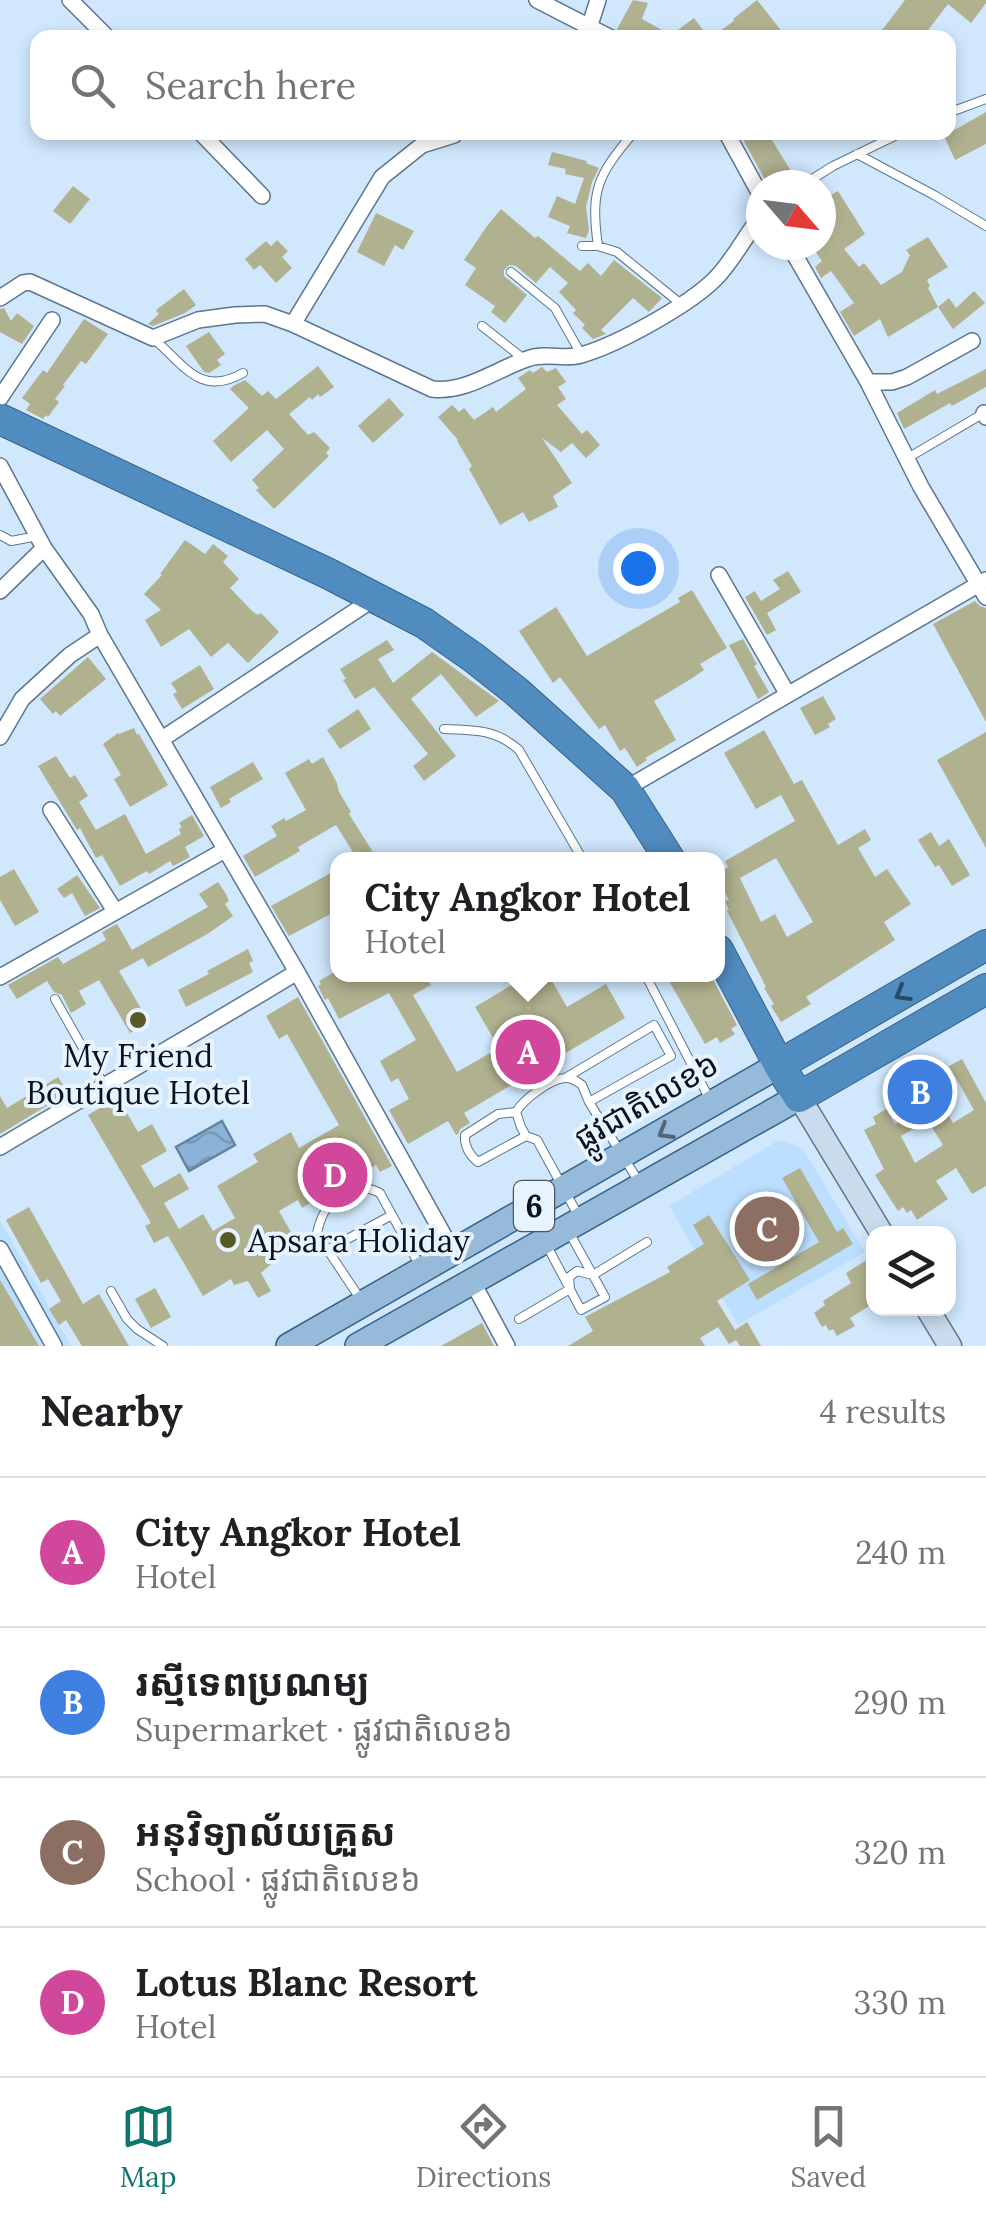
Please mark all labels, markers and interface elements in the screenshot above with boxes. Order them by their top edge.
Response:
search box [30,30,956,140]
icon: search [65,58,120,113]
text: Search here [145,61,356,109]
north arrow [746,170,836,260]
your location [613,543,664,594]
popup [330,852,725,982]
text: City Angkor Hotel [365,873,690,921]
text: Hotel [365,921,446,962]
one-way arrow [895,982,913,1001]
marker: My Friend Boutique Hotel [127,1009,149,1031]
pin: A [496,1014,560,1090]
place label: My Friend Boutique Hotel [26,1035,250,1113]
street label: ផ្លូវជាតិលេខ៦ [566,1043,730,1166]
pin: B [888,1054,952,1130]
one-way arrow [658,1120,676,1139]
pin: D [302,1138,368,1212]
road number: 6 [514,1181,554,1231]
pin: C [734,1192,800,1266]
place label: Apsara Holiday [247,1220,470,1261]
map controls [866,1226,956,1316]
button: layers [866,1226,956,1316]
marker: Apsara Holiday [217,1229,239,1251]
text: Nearby [40,1384,183,1438]
text: 4 results [819,1391,946,1432]
text: City Angkor Hotel [135,1508,461,1556]
text: A [62,1532,83,1573]
text: 240 m [855,1532,946,1573]
text: Hotel [135,1556,216,1597]
text: រស្មីទេពប្រណម្យ [135,1658,370,1706]
text: B [62,1682,83,1723]
text: 290 m [853,1682,946,1723]
text: Supermarket · ផ្លូវជាតិលេខ៦ [135,1709,513,1750]
text: អនុវិទ្យាល័យគ្រួស [135,1808,396,1856]
text: C [61,1832,84,1873]
text: 320 m [854,1832,946,1873]
text: School · ផ្លូវជាតិលេខ៦ [135,1859,420,1900]
text: Lotus Blanc Resort [135,1958,477,2006]
text: D [60,1982,85,2023]
text: 330 m [853,1982,946,2023]
text: Hotel [135,2006,216,2047]
tab: Map [120,2099,177,2195]
tab: Directions [416,2099,551,2195]
tab: Saved [791,2099,866,2195]

